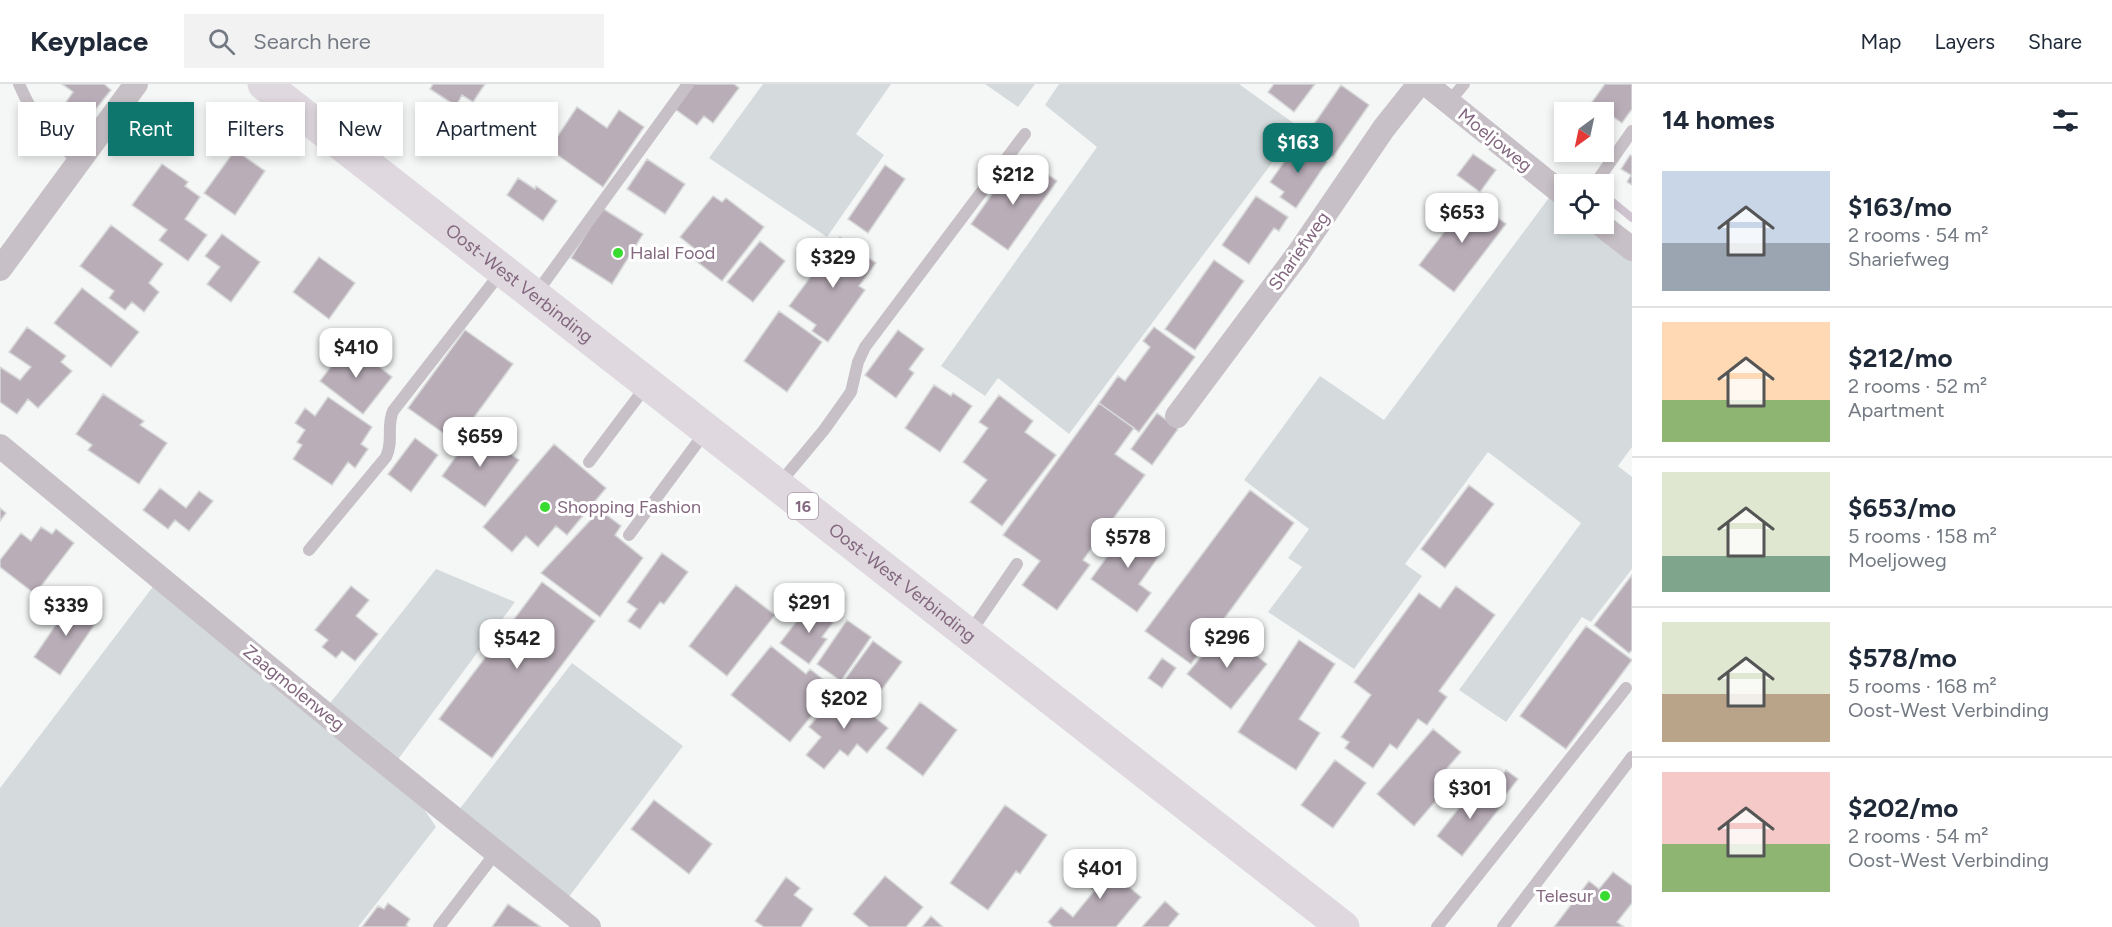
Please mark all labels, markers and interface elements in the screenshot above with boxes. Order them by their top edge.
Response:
search box [184,14,604,68]
text: Keyplace [30,24,148,58]
icon: search [205,25,238,58]
text: Search here [253,28,371,55]
text: Map [1861,29,1901,54]
text: Layers [1934,29,1995,54]
text: Share [2028,29,2082,54]
chip: Buy [18,102,96,156]
chip: Rent [108,102,194,156]
chip: Filters [206,102,305,156]
chip: New [317,102,403,156]
chip: Apartment [415,102,558,156]
north arrow [1554,102,1614,162]
map controls [1554,102,1614,234]
street label: Moeljoweg [1454,104,1536,176]
text: 14 homes [1662,104,1775,136]
icon: filters [2049,104,2082,137]
pin: $163 [1262,123,1334,174]
text: $163 [1277,130,1319,154]
pin: $212 [977,155,1049,206]
text: $212 [992,162,1034,186]
button: locate [1554,174,1614,234]
text: $163/mo [1848,191,1952,223]
pin: $653 [1426,193,1498,244]
icon: home [1710,195,1782,267]
text: $653 [1439,200,1485,224]
street label: Shariefweg [1264,207,1334,295]
street label: Oost-West Verbinding [441,219,597,348]
text: 2 rooms · 54 m² [1848,223,1988,247]
pin: $329 [797,238,869,289]
place label: Halal Food [630,242,715,264]
text: $329 [810,245,856,269]
marker: Halal Food [611,246,625,260]
text: Shariefweg [1848,247,1949,271]
pin: $410 [320,328,392,379]
text: $410 [333,335,379,359]
text: $212/mo [1848,342,1953,374]
icon: home [1710,346,1782,418]
text: 2 rooms · 52 m² [1848,374,1987,398]
text: Apartment [1848,398,1945,422]
pin: $659 [444,417,516,468]
text: $659 [457,424,503,448]
text: $653/mo [1848,492,1956,524]
road number: 16 [788,493,818,519]
place label: Shopping Fashion [557,496,701,518]
icon: home [1710,496,1782,568]
marker: Shopping Fashion [538,500,552,514]
street label: Oost-West Verbinding [824,518,980,647]
pin: $578 [1092,518,1164,569]
text: 5 rooms · 158 m² [1848,524,1997,548]
text: $578 [1105,525,1151,549]
text: Moeljoweg [1848,548,1947,572]
pin: $291 [773,583,845,634]
pin: $339 [30,586,102,637]
text: $291 [788,590,830,614]
text: $339 [44,593,88,617]
pin: $296 [1191,618,1263,669]
pin: $542 [481,619,553,670]
text: $296 [1204,625,1250,649]
text: $542 [494,626,540,650]
street label: Zaagmolenweg [239,640,349,736]
text: $578/mo [1848,642,1957,674]
icon: home [1710,646,1782,718]
text: 5 rooms · 168 m² [1848,674,1997,698]
pin: $202 [808,679,880,730]
text: $202 [820,686,868,710]
text: Oost-West Verbinding [1848,698,2049,722]
pin: $301 [1434,769,1506,820]
text: $301 [1448,776,1492,800]
text: $202/mo [1848,792,1958,824]
icon: home [1710,796,1782,868]
text: 2 rooms · 54 m² [1848,824,1988,848]
text: Oost-West Verbinding [1848,848,2049,872]
pin: $401 [1064,849,1136,900]
text: $401 [1077,856,1123,880]
place label: Telesur [1536,885,1593,907]
marker: Telesur [1598,889,1612,903]

